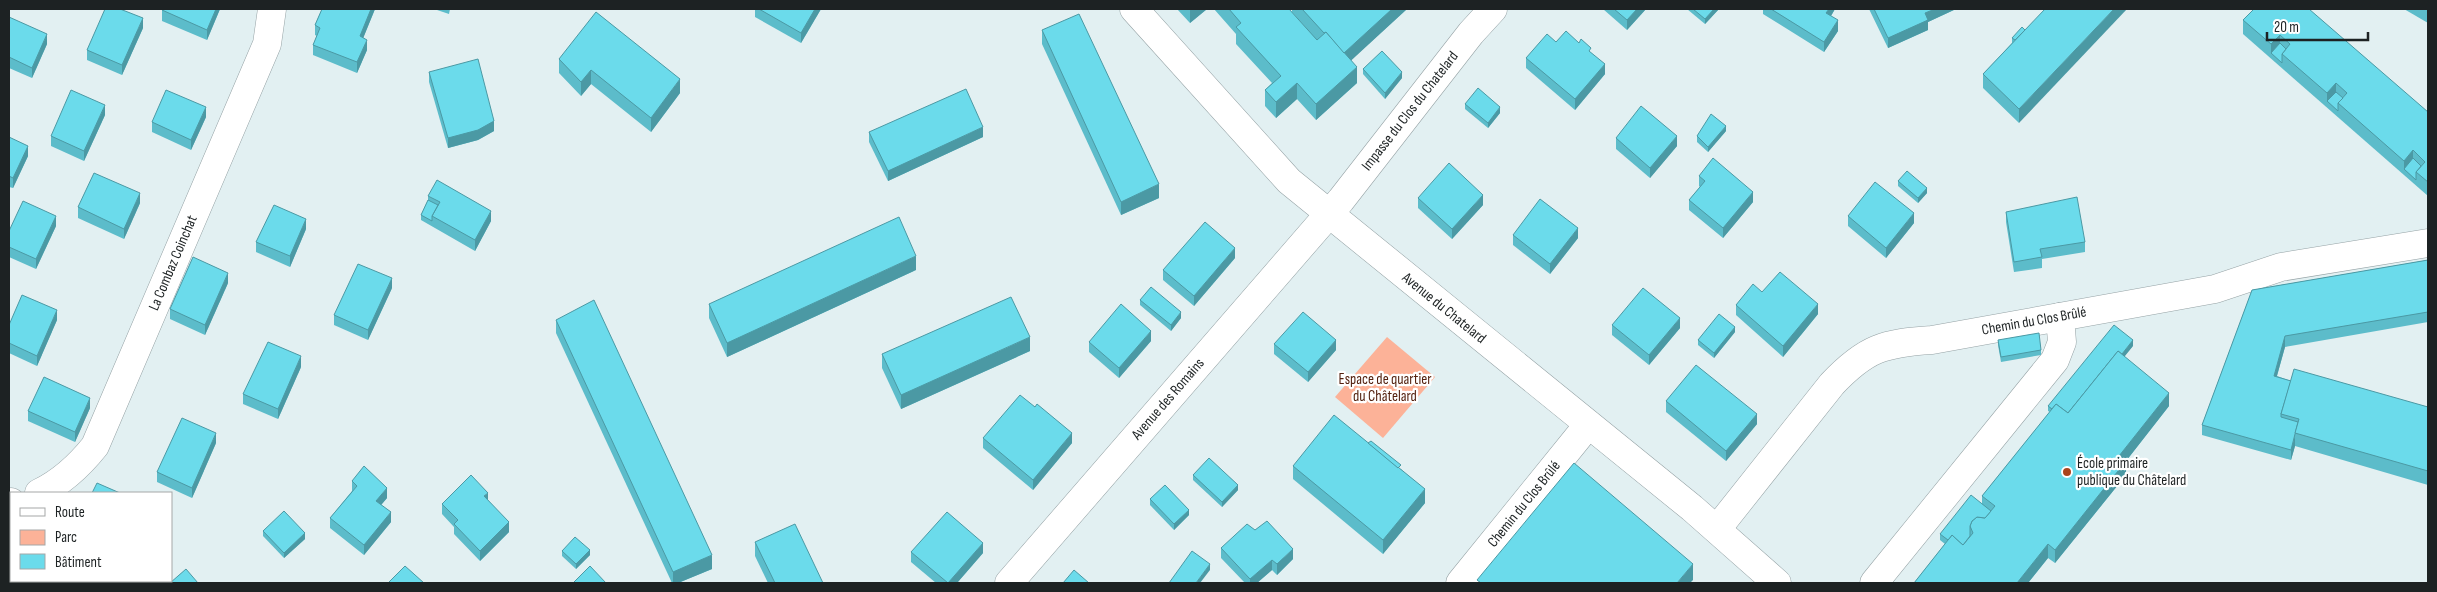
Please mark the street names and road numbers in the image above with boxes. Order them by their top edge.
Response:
street label: Impasse du Clos du Chatelard [1357,47,1463,175]
street label: La Combaz Coinchat [144,212,202,314]
street label: Avenue du Chatelard [1397,268,1490,348]
street label: Chemin du Clos Brûlé [1980,302,2088,340]
street label: Avenue des Romains [1127,354,1209,445]
street label: Chemin du Clos Brûlé [1483,457,1565,551]

